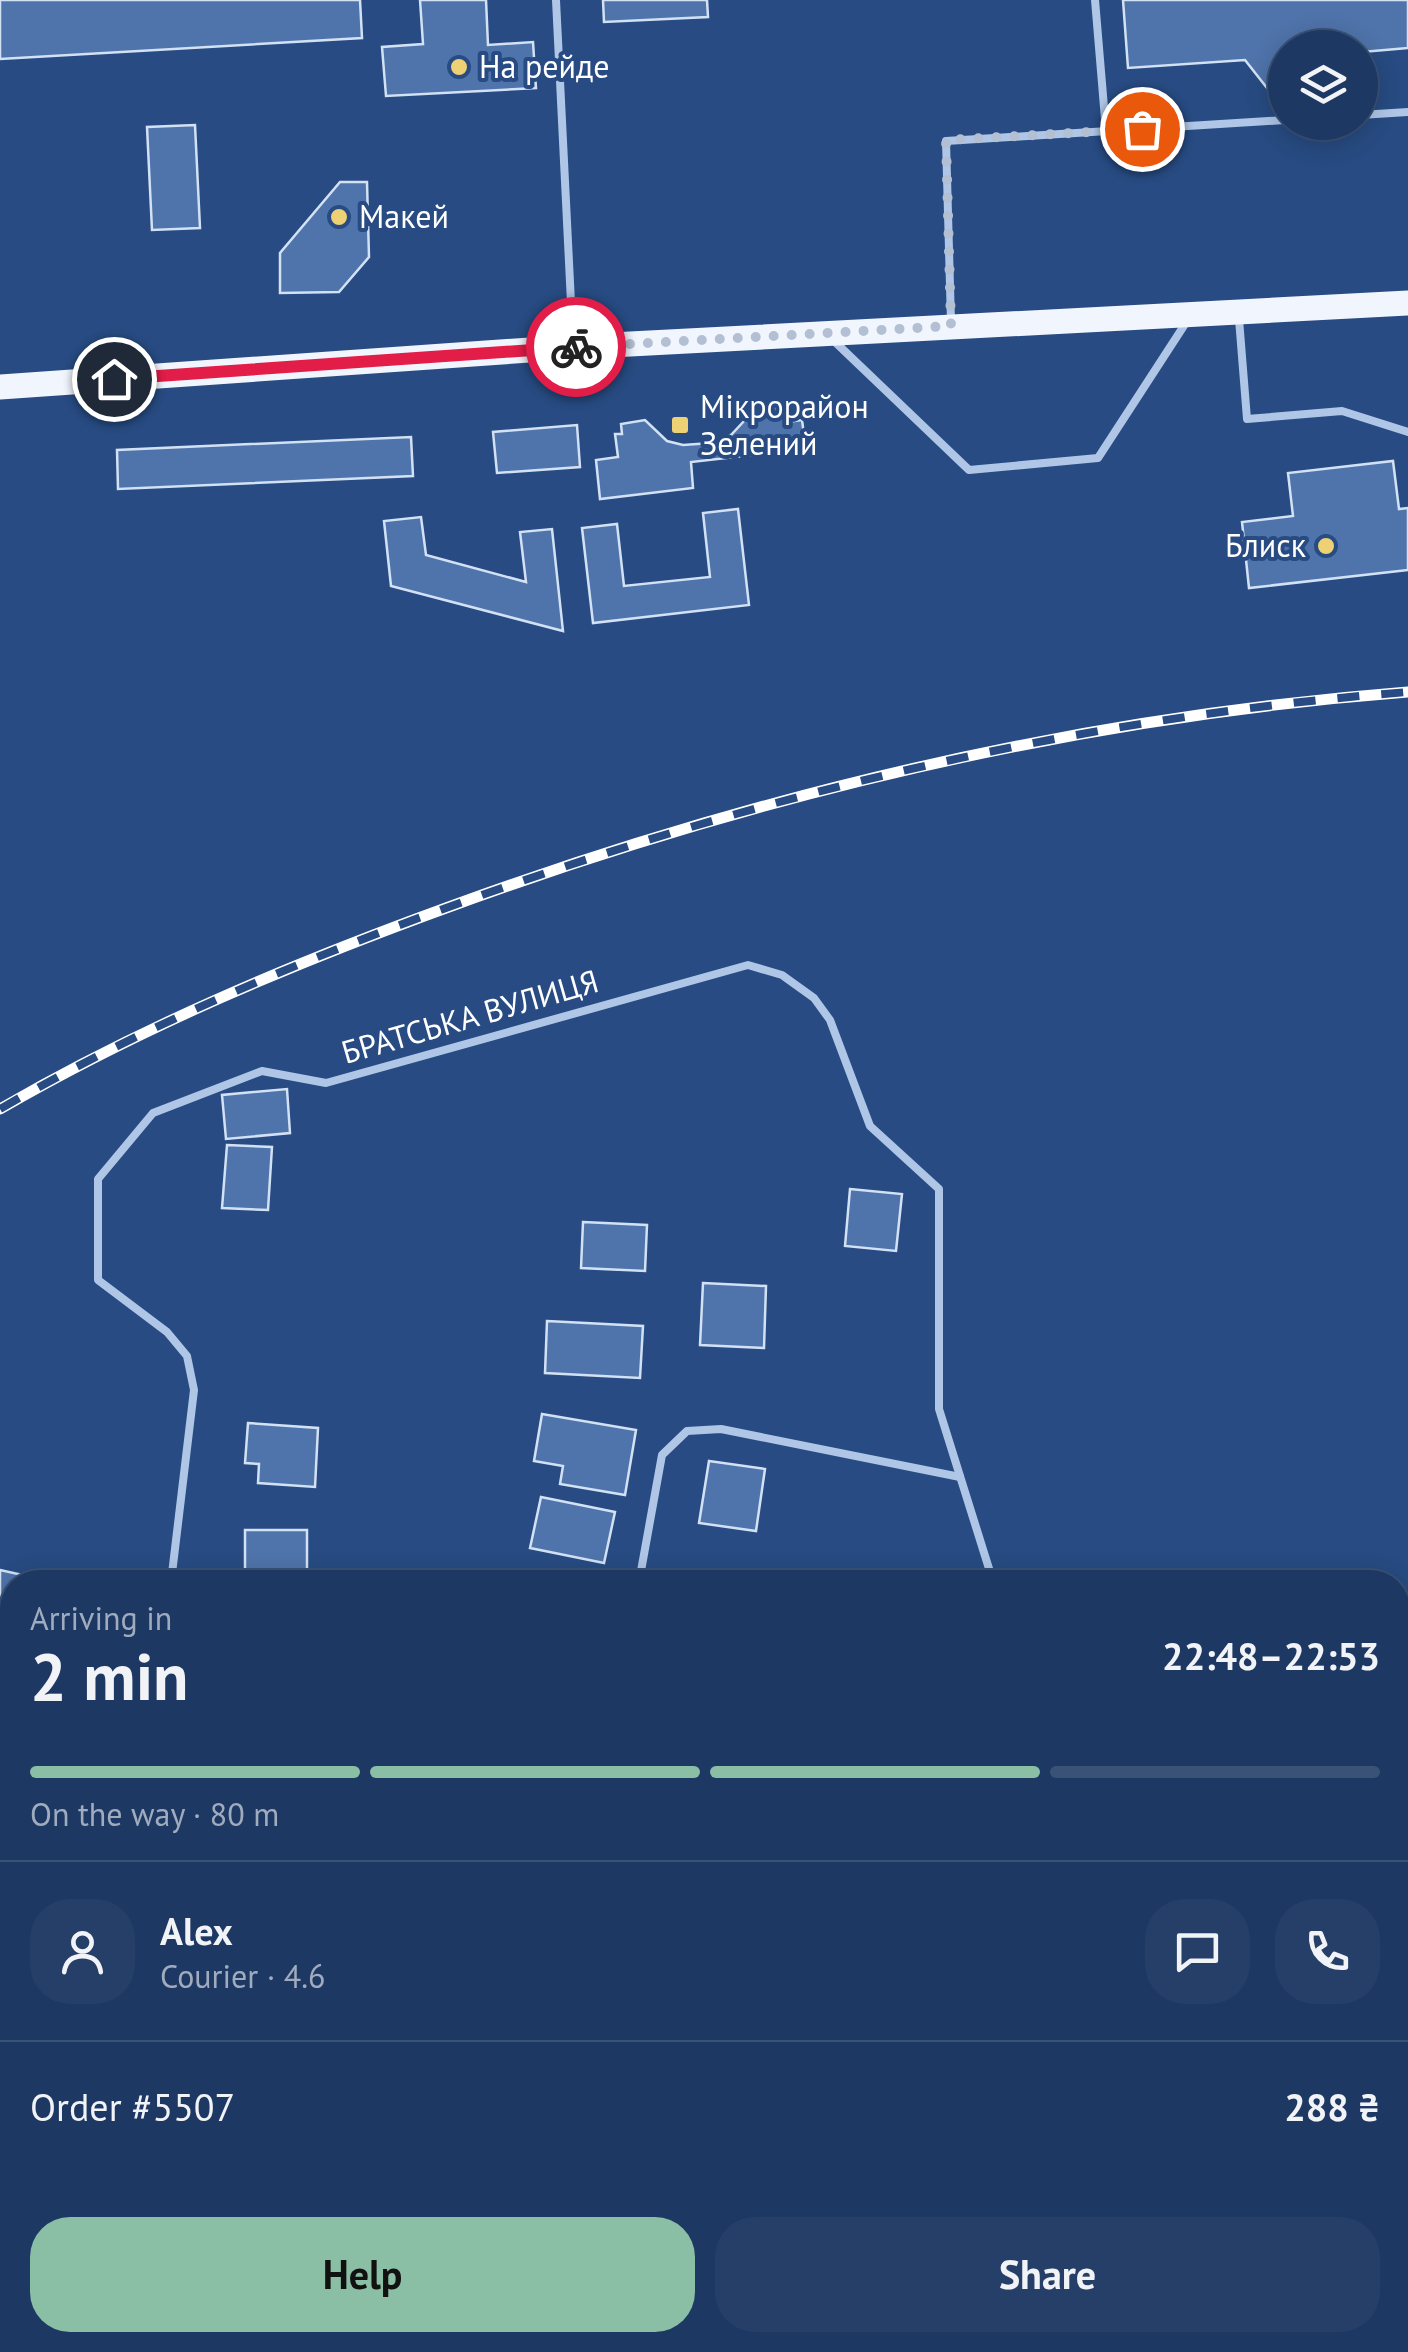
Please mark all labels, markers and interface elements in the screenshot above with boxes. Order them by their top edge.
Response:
map controls [1268,30,1378,140]
button: layers [1268,30,1378,140]
place label: На рейде [479,45,610,87]
marker: На рейде [448,56,470,78]
pin [1100,87,1185,172]
icon: bag [1115,102,1170,157]
place label: Макей [359,195,449,237]
marker: Макей [328,206,350,228]
courier [526,297,626,397]
icon: bike [549,320,604,375]
pin [72,337,157,422]
icon: home [87,352,142,407]
place label: Мікрорайон Зелений [700,385,869,464]
marker: Мікрорайон Зелений [669,414,691,436]
place label: Блиск [1225,524,1307,566]
marker: Блиск [1315,535,1337,557]
street label: БРАТСЬКА ВУЛИЦЯ [336,959,603,1073]
text: Arriving in [30,1597,172,1639]
text: 22:48–22:53 [1162,1631,1380,1680]
text: 2 min [30,1634,189,1718]
text: On the way · 80 m [30,1793,279,1835]
button: person [30,1899,135,2004]
button: chat [1145,1899,1250,2004]
button: phone [1275,1899,1380,2004]
text: Alex [160,1906,233,1955]
text: Courier · 4.6 [160,1955,326,1997]
text: Order #5507 [30,2082,235,2131]
text: 288 ₴ [1284,2082,1380,2131]
button: Help [30,2217,695,2332]
button: Share [715,2217,1380,2332]

